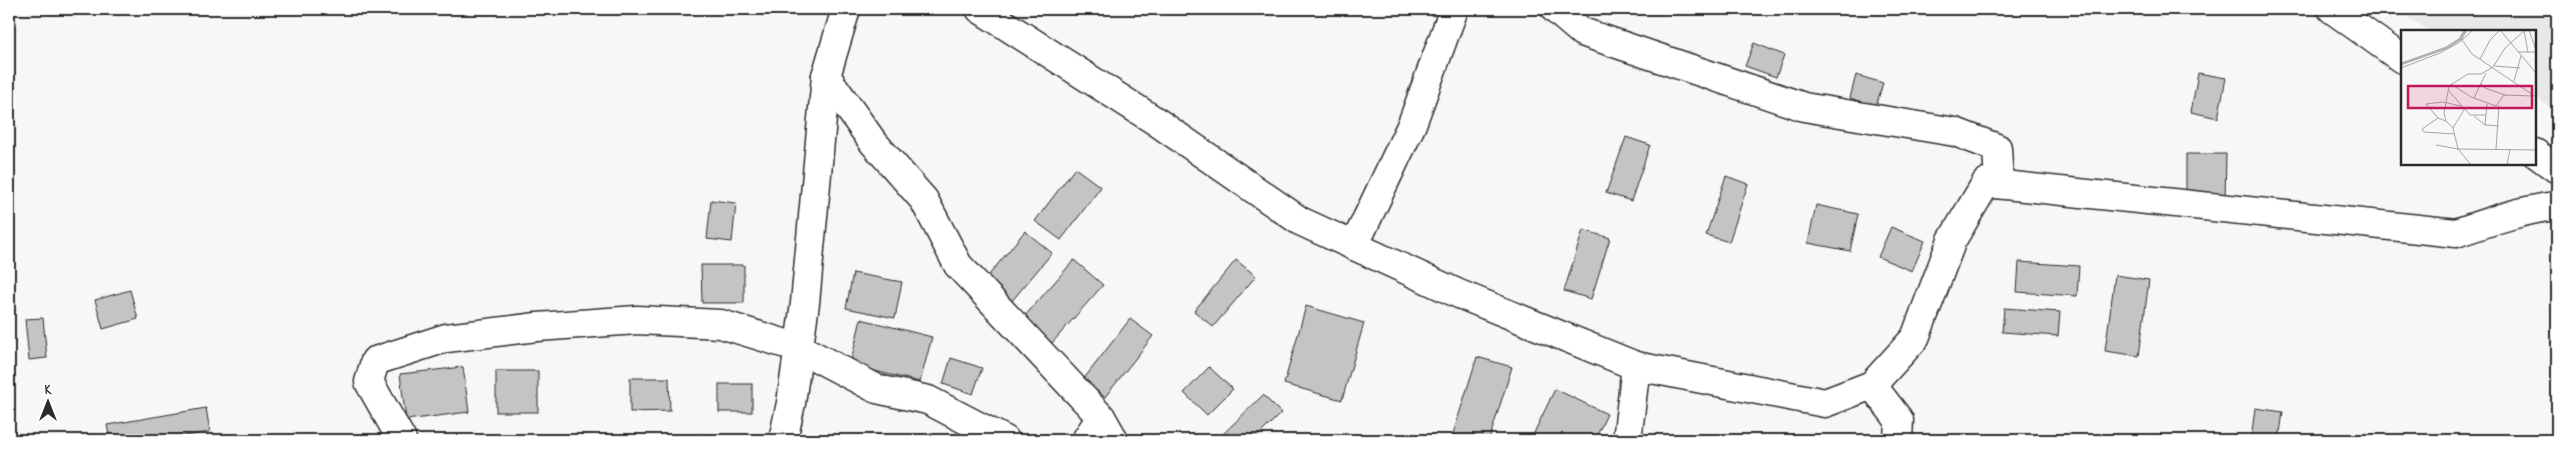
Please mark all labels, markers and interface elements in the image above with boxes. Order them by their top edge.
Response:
inset map [2401,30,2536,165]
north arrow [22,376,72,426]
text: K [45,380,53,401]

